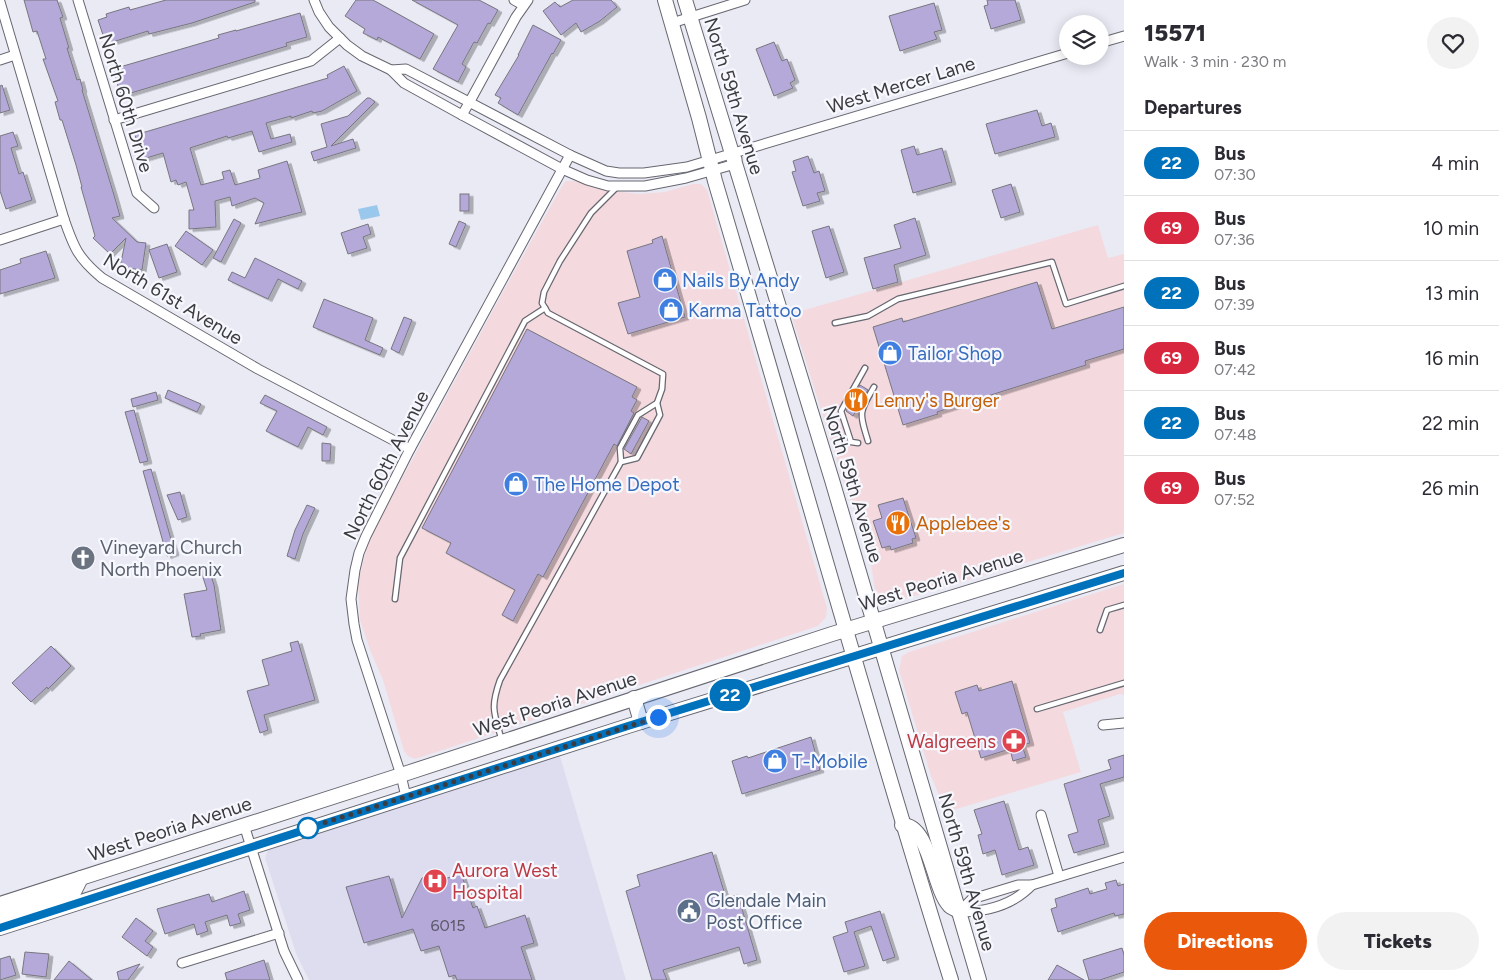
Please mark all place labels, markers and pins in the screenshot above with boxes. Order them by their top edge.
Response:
shop icon: Nails By Andy [652,267,678,293]
place label: Nails By Andy [682,269,799,292]
shop icon: Karma Tattoo [658,297,684,323]
place label: Karma Tattoo [688,299,801,322]
shop icon: Tailor Shop [877,340,903,366]
place label: Tailor Shop [908,342,1002,365]
restaurant icon: Lenny's Burger [843,387,869,413]
place label: Lenny's Burger [874,389,1000,412]
shop icon: The Home Depot [503,471,529,497]
place label: The Home Depot [534,473,680,496]
restaurant icon: Applebee's [885,510,911,536]
place label: Applebee's [916,512,1011,535]
place label: Vineyard Church North Phoenix [100,536,242,581]
church icon: Vineyard Church North Phoenix [70,545,96,571]
pharmacy icon: Walgreens [1001,728,1027,754]
place label: Walgreens [907,730,996,753]
shop icon: T-Mobile [762,748,788,774]
place label: T-Mobile [792,750,868,773]
unlabelled marker [297,817,319,839]
place label: Aurora West Hospital [452,859,558,904]
hospital icon: Aurora West Hospital [422,868,448,894]
place label: Glendale Main Post Office [706,889,826,934]
public building icon: Glendale Main Post Office [676,898,702,924]

